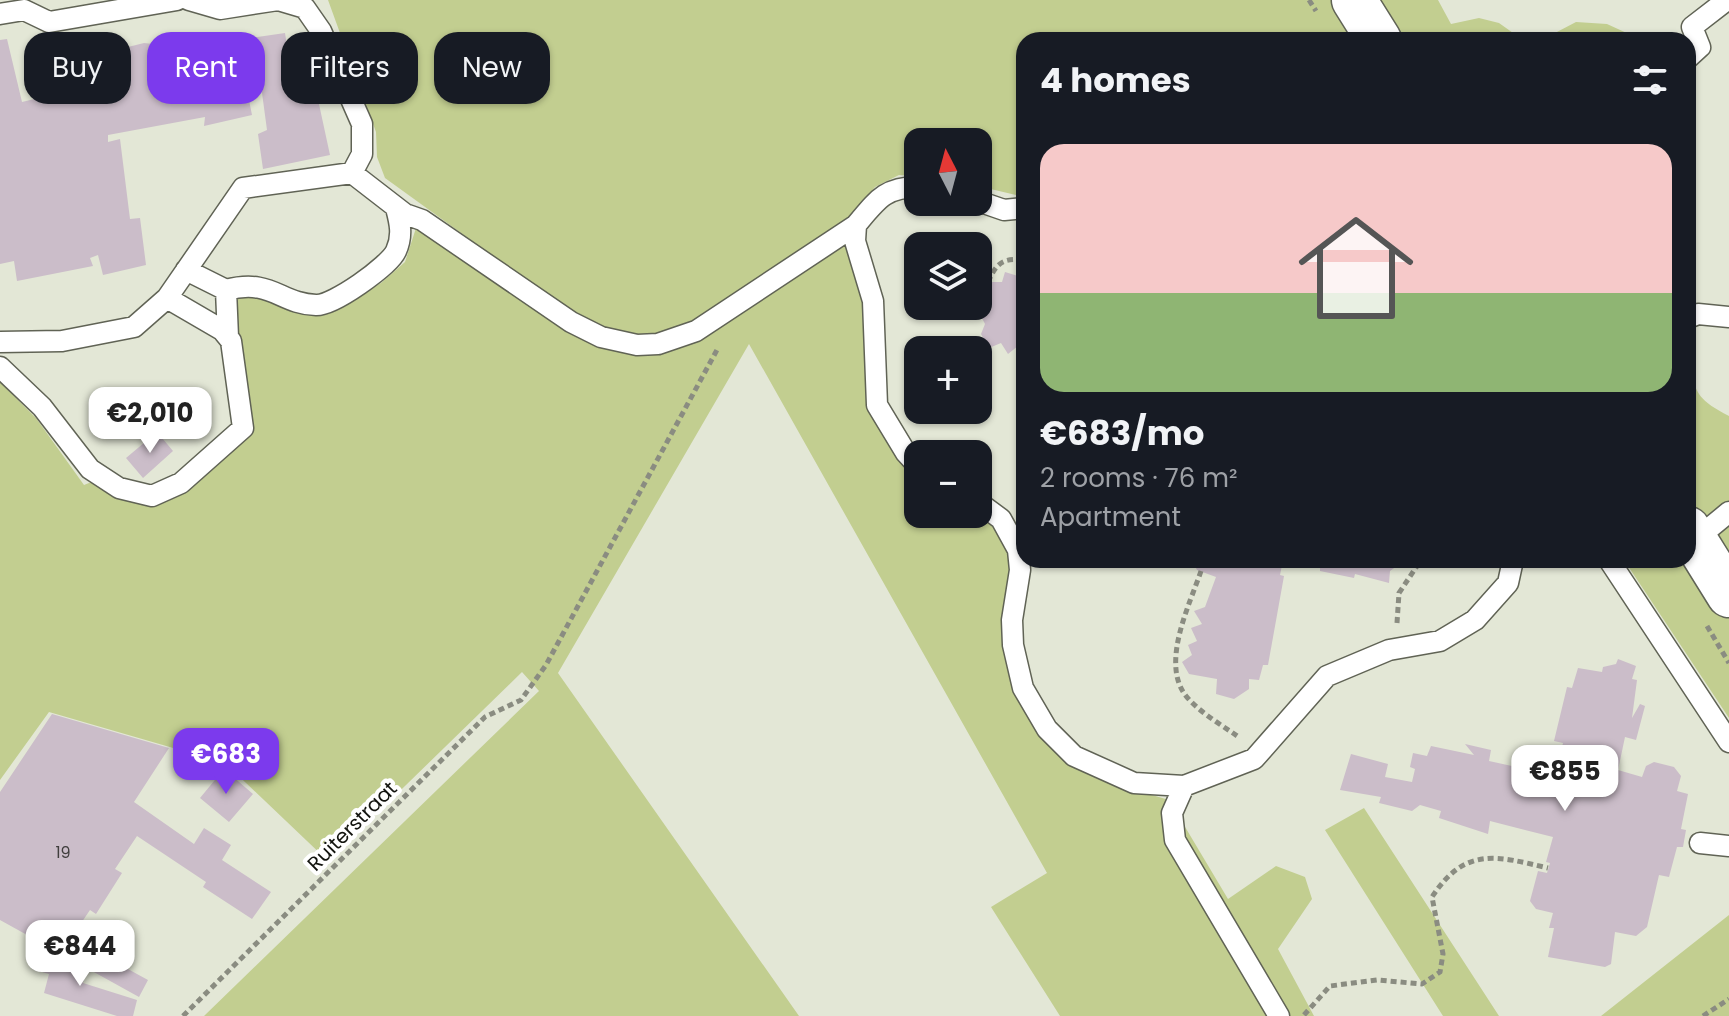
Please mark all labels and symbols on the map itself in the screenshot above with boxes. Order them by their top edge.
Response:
north arrow [904,128,992,216]
pin: €2,010 [85,387,215,455]
pin: €683 [179,728,273,796]
pin: €855 [1518,745,1612,813]
street label: Ruiterstraat [301,775,403,877]
house number: 19 [55,841,71,864]
pin: €844 [33,920,127,988]

